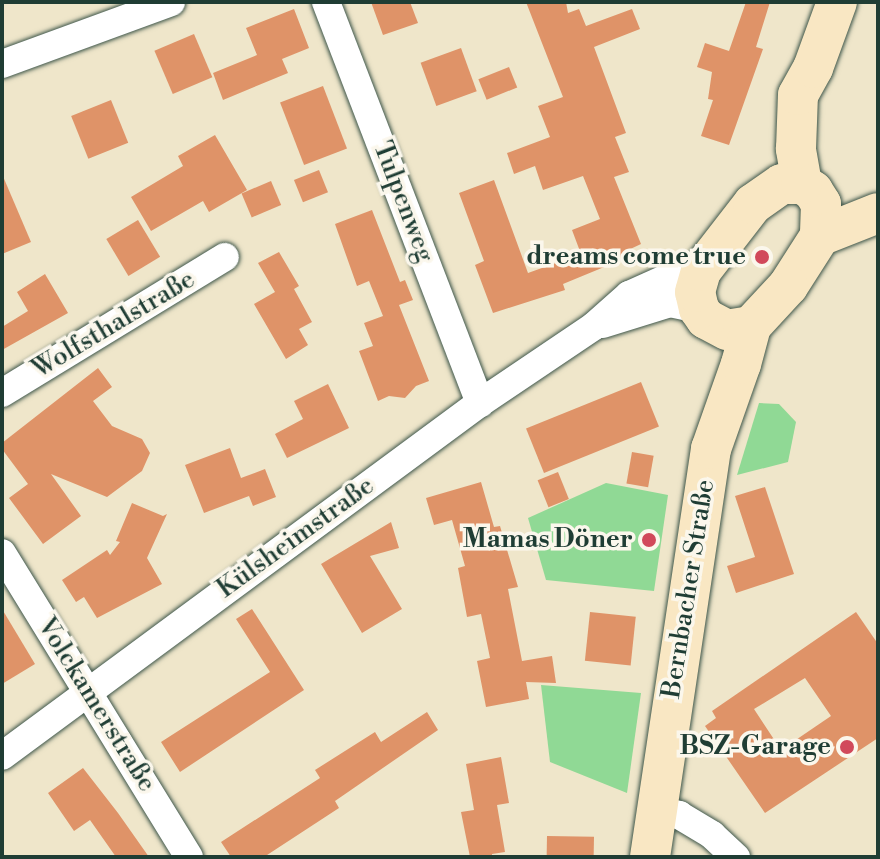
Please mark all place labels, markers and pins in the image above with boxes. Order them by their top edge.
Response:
place label: dreams come true [526,241,746,273]
marker: dreams come true [753,248,771,266]
place label: Mamas Döner [463,524,633,556]
marker: Mamas Döner [640,531,658,549]
place label: BSZ-Garage [679,731,831,763]
marker: BSZ-Garage [838,738,856,756]

